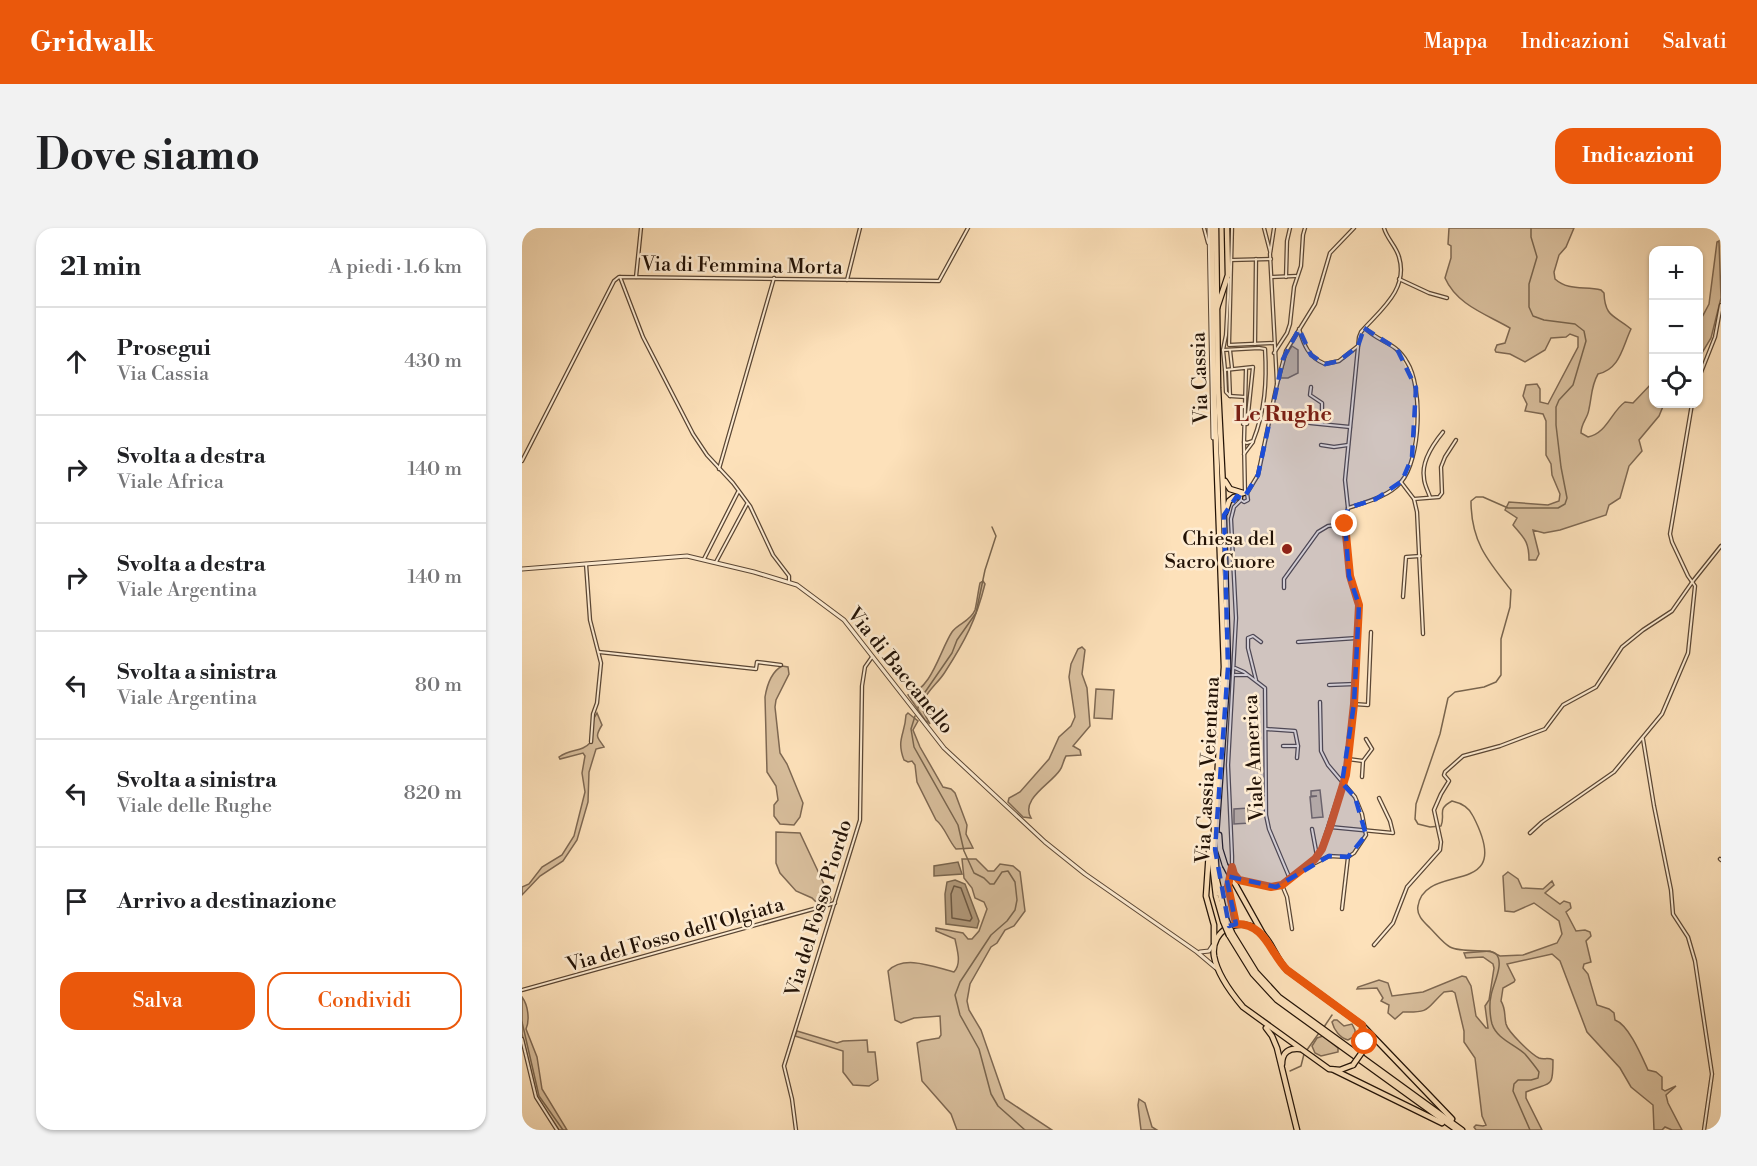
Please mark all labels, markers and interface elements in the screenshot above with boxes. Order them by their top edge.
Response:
text: Gridwalk [30,25,154,60]
text: Mappa [1424,29,1488,55]
text: Indicazioni [1521,29,1630,55]
text: Salvati [1663,29,1727,55]
button: Indicazioni [1555,128,1721,184]
text: Dove siamo [36,130,260,183]
map controls [1649,246,1703,408]
button: + [1649,246,1703,300]
text: 21 min [60,251,141,283]
street label: Via di Femmina Morta [640,252,844,281]
text: A piedi · 1.6 km [329,255,462,280]
button: − [1649,300,1703,354]
street label: Via Cassia [1186,331,1215,425]
text: Prosegui [117,335,211,362]
icon: ahead [60,345,93,378]
text: 430 m [404,349,462,374]
button: locate [1649,354,1703,408]
text: Via Cassia [117,362,209,387]
district label: Le Rughe [1234,401,1332,428]
text: Svolta a destra [117,443,266,470]
icon: right [60,453,93,486]
text: 140 m [407,457,462,482]
text: Viale Africa [117,470,224,495]
route end [1331,510,1357,536]
place label: Chiesa del Sacro Cuore [1165,527,1275,575]
marker: Chiesa del Sacro Cuore [1280,542,1294,556]
text: Svolta a destra [117,551,266,578]
icon: right [60,561,93,594]
text: 140 m [407,565,462,590]
text: Viale Argentina [117,578,257,603]
street label: Via di Baccanello [841,602,959,739]
text: Svolta a sinistra [117,659,277,686]
icon: left [60,669,93,702]
text: 80 m [415,673,462,698]
street label: Via Cassia Veientana [1191,675,1226,865]
text: Viale Argentina [117,686,257,711]
street label: Viale America [1239,693,1270,823]
text: Svolta a sinistra [117,767,277,794]
icon: left [60,777,93,810]
text: 820 m [403,781,462,806]
text: Viale delle Rughe [117,794,272,819]
street label: Via del Fosso Piordo [780,817,858,1001]
icon: arrive [60,885,93,918]
text: Arrivo a destinazione [117,888,337,915]
street label: Via del Fosso dell'Olgiata [563,892,788,979]
button: Salva [60,972,255,1030]
button: Condividi [267,972,462,1030]
route start [1351,1028,1377,1054]

